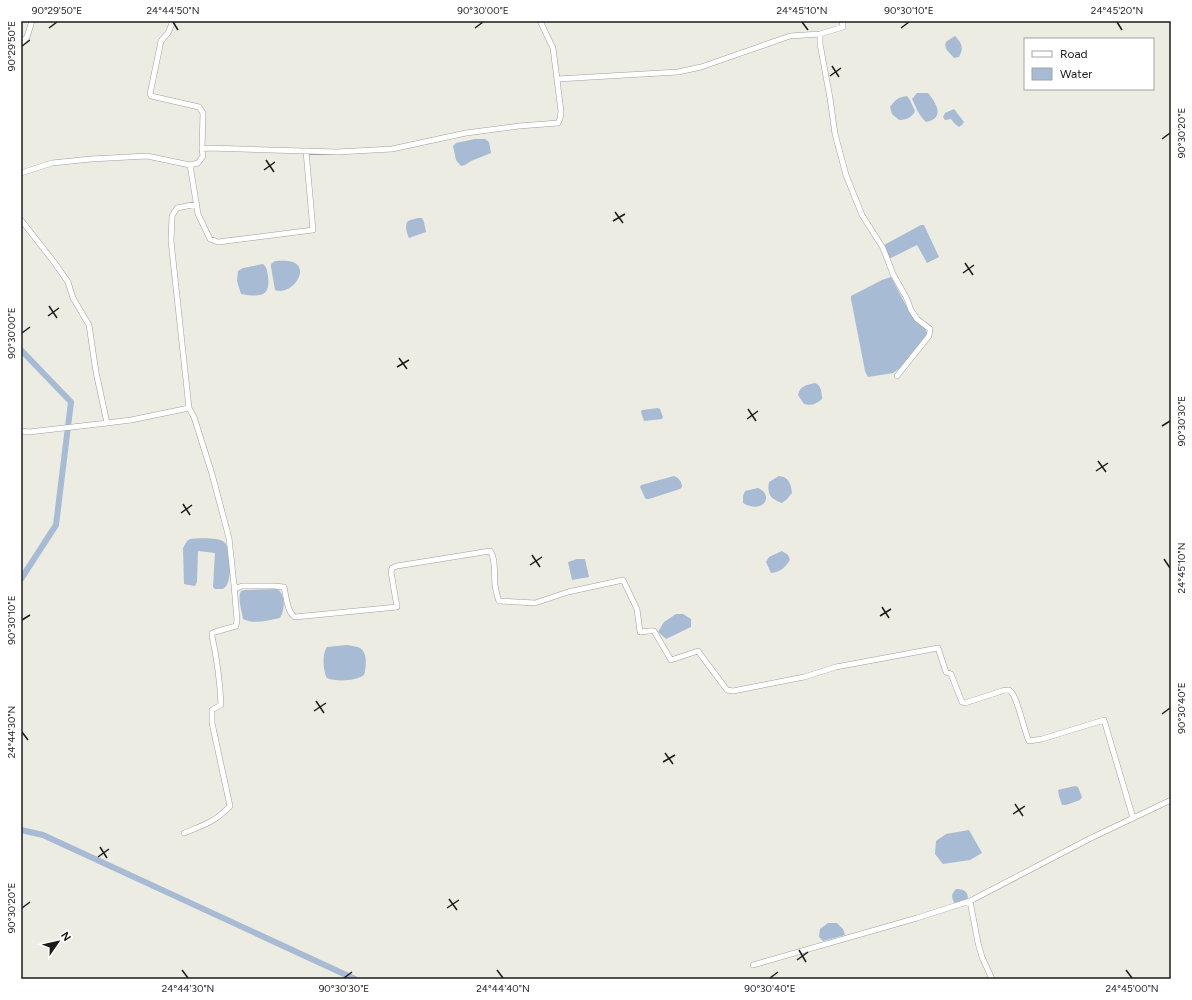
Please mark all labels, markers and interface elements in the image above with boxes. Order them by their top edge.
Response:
text: 90°29'50"E [32,4,82,17]
text: 24°44'50"N [146,4,200,17]
text: 90°30'00"E [457,4,509,17]
text: 24°45'10"N [777,4,827,17]
text: 90°30'10"E [884,4,934,17]
text: 24°45'20"N [1091,4,1143,17]
text: 90°29'50"E [5,21,18,71]
legend [1024,38,1154,90]
text: Road [1060,47,1088,61]
text: Water [1060,67,1092,81]
text: 90°30'20"E [1175,108,1188,158]
text: 90°30'00"E [5,307,18,359]
text: 90°30'30"E [1175,396,1188,446]
text: 24°45'10"N [1175,543,1188,593]
text: 90°30'10"E [5,595,18,645]
text: 90°30'40"E [1175,682,1188,734]
text: 24°44'30"N [5,706,18,758]
text: 90°30'20"E [5,883,18,933]
north arrow [38,922,78,962]
text: N [58,930,74,944]
text: 24°44'30"N [162,982,214,995]
text: 90°30'30"E [319,982,369,995]
text: 24°44'40"N [476,982,530,995]
text: 90°30'40"E [744,982,796,995]
text: 24°45'00"N [1105,982,1159,995]

